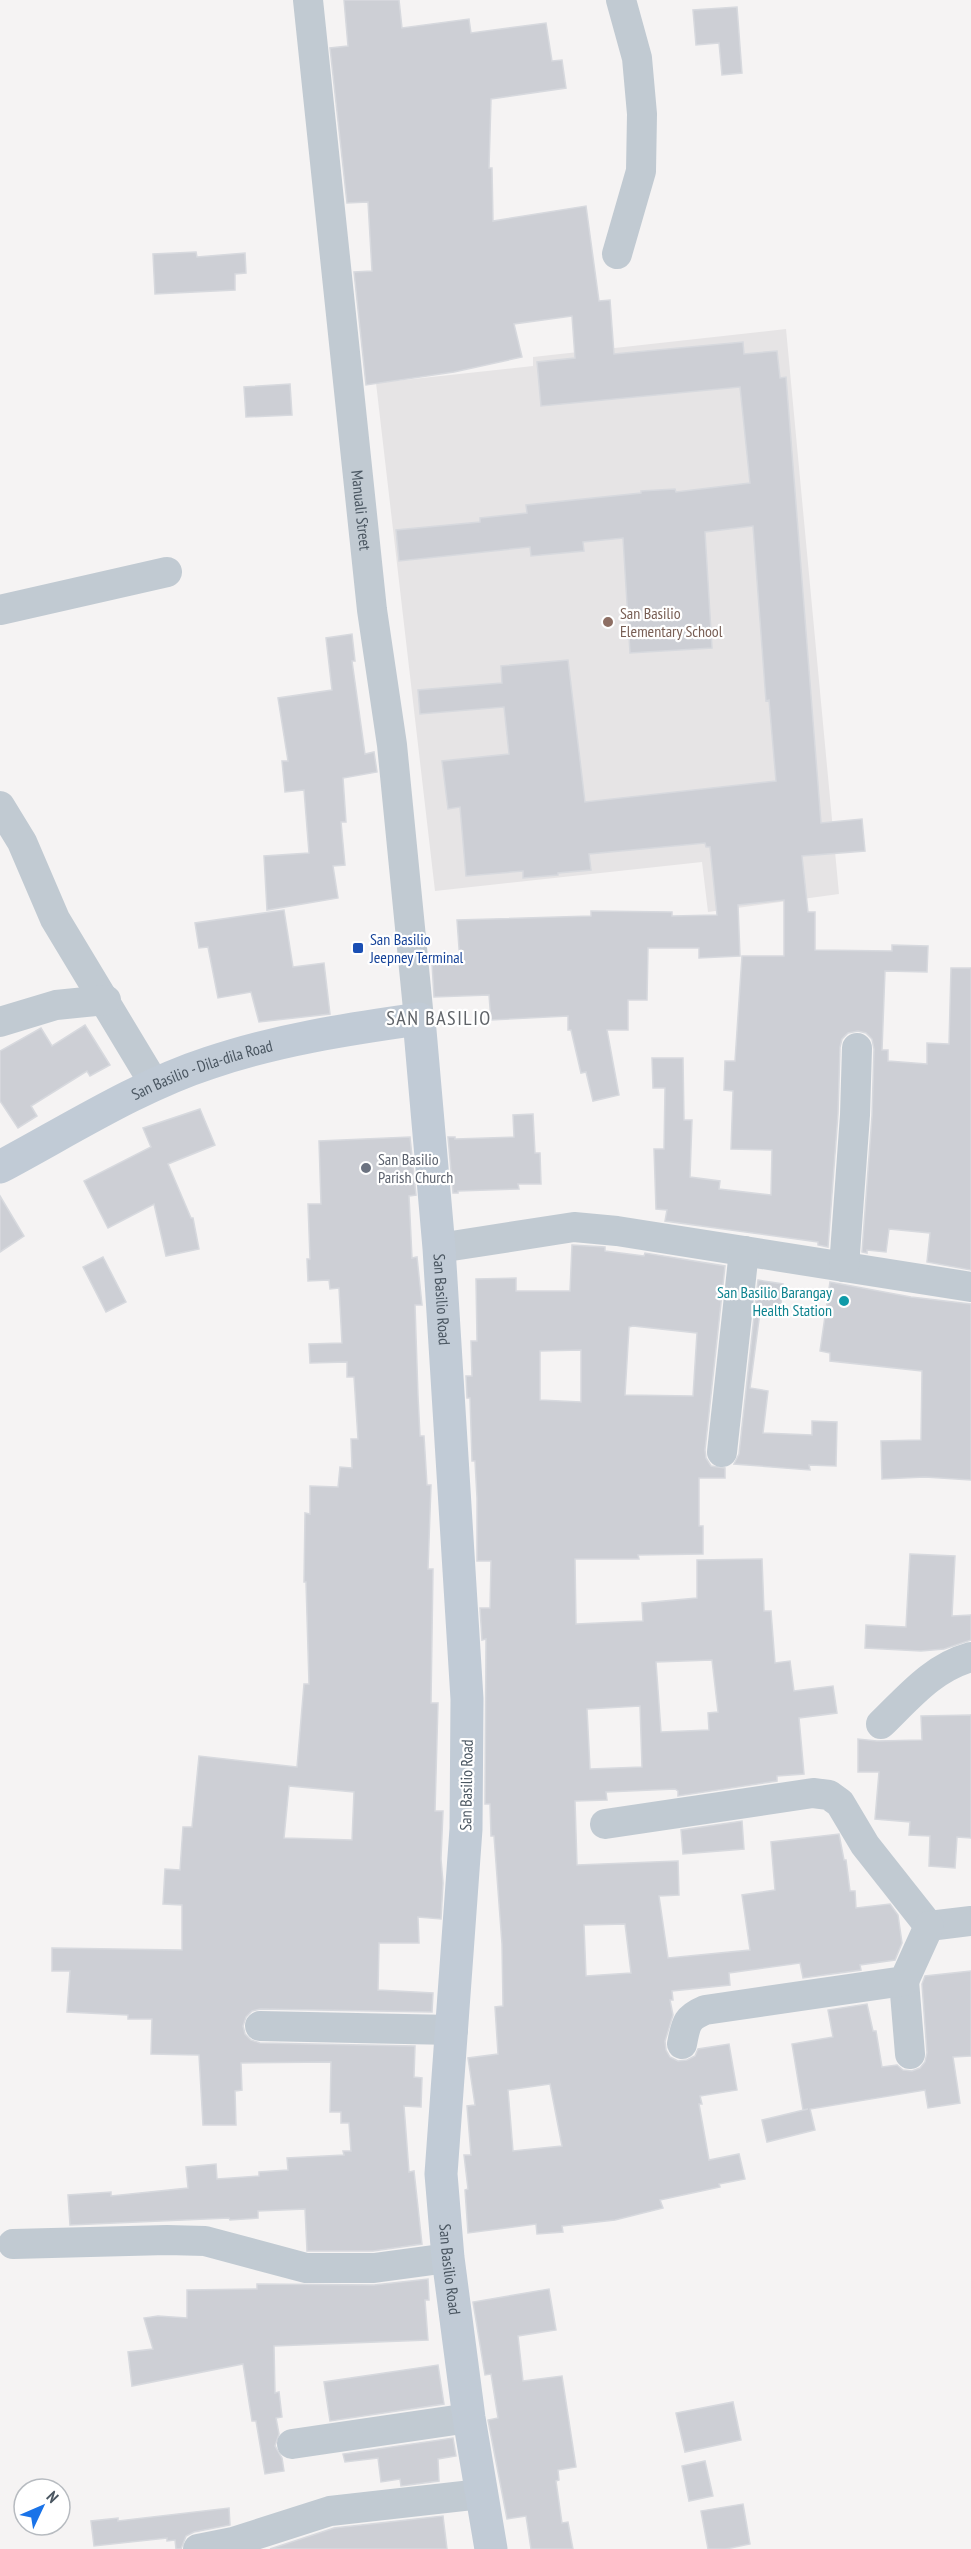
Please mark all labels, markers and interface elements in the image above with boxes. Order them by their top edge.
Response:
street label: Manuali Street [347,469,376,552]
place label: San Basilio Elementary School [620,603,723,641]
marker: San Basilio Elementary School [601,615,615,629]
place label: San Basilio Jeepney Terminal [369,929,464,967]
marker: San Basilio Jeepney Terminal [351,941,365,955]
district label: SAN BASILIO [386,1005,492,1031]
street label: San Basilio - Dila-dila Road [128,1035,275,1104]
place label: San Basilio Parish Church [378,1149,453,1187]
marker: San Basilio Parish Church [359,1161,373,1175]
street label: San Basilio Road [429,1253,455,1346]
place label: San Basilio Barangay Health Station [717,1282,832,1320]
marker: San Basilio Barangay Health Station [837,1294,851,1308]
street label: San Basilio Road [455,1739,477,1831]
street label: San Basilio Road [435,2223,465,2316]
north arrow [12,2477,72,2537]
text: N [43,2487,63,2507]

